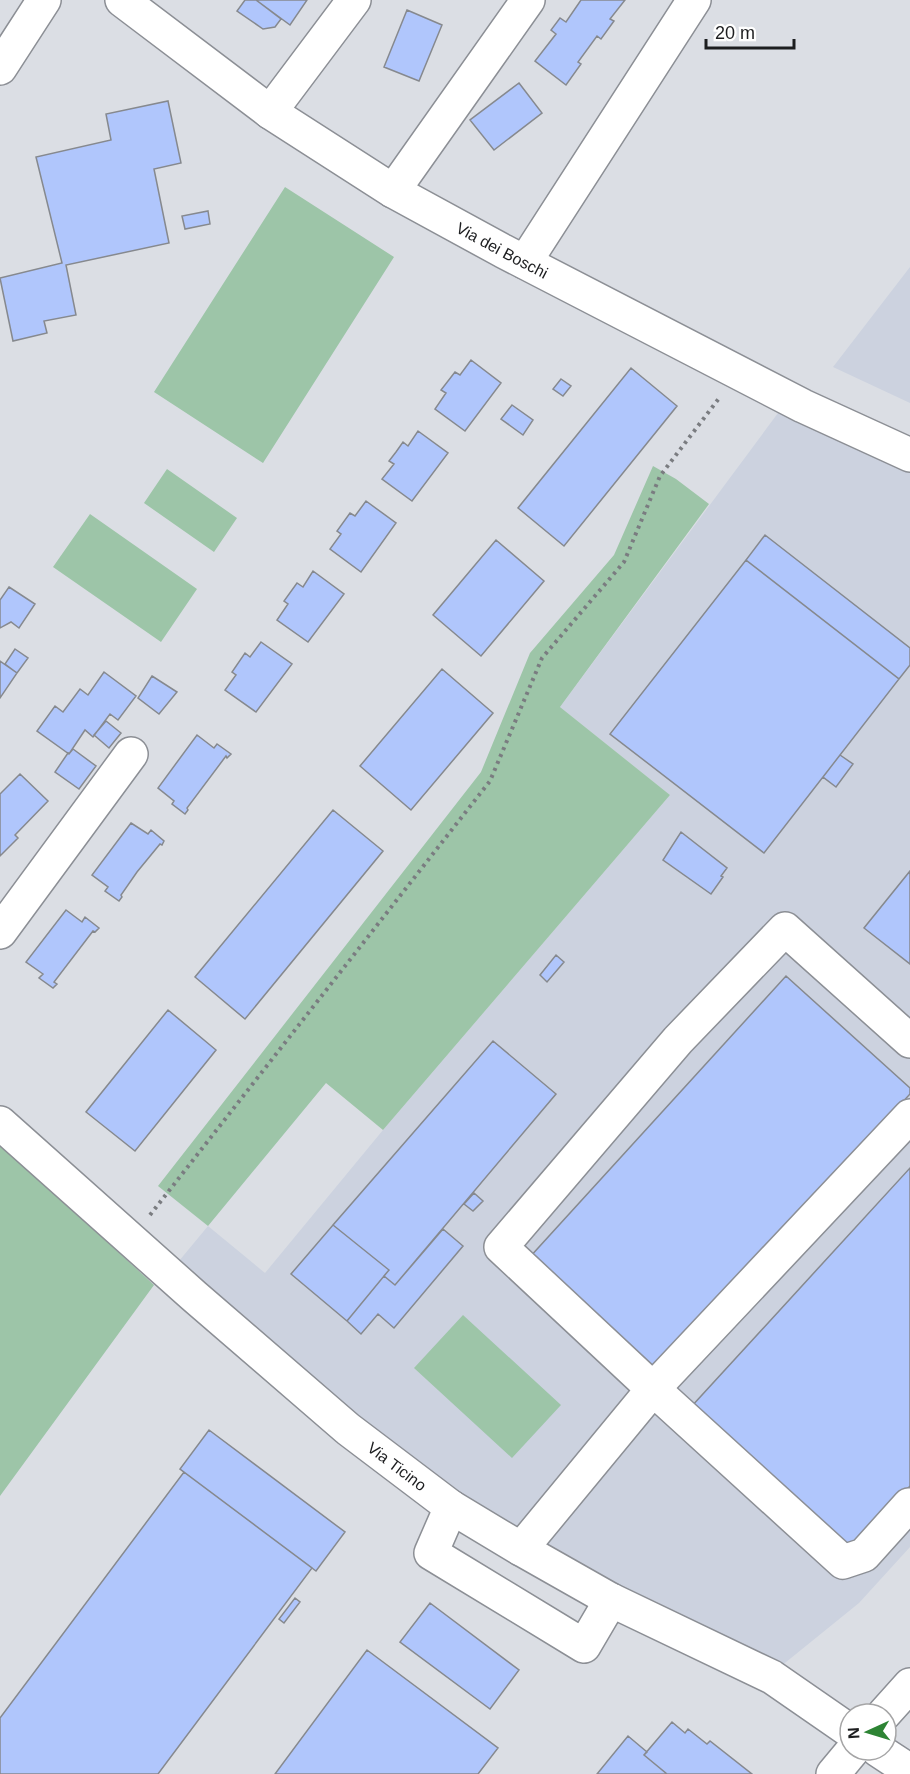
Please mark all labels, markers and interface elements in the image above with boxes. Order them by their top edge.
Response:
scale bar [706,12,794,50]
text: 20 m [715,23,755,43]
street label: Via dei Boschi [453,219,551,282]
street label: Via Ticino [364,1439,430,1494]
north arrow [838,1702,898,1762]
text: N [845,1727,862,1739]

